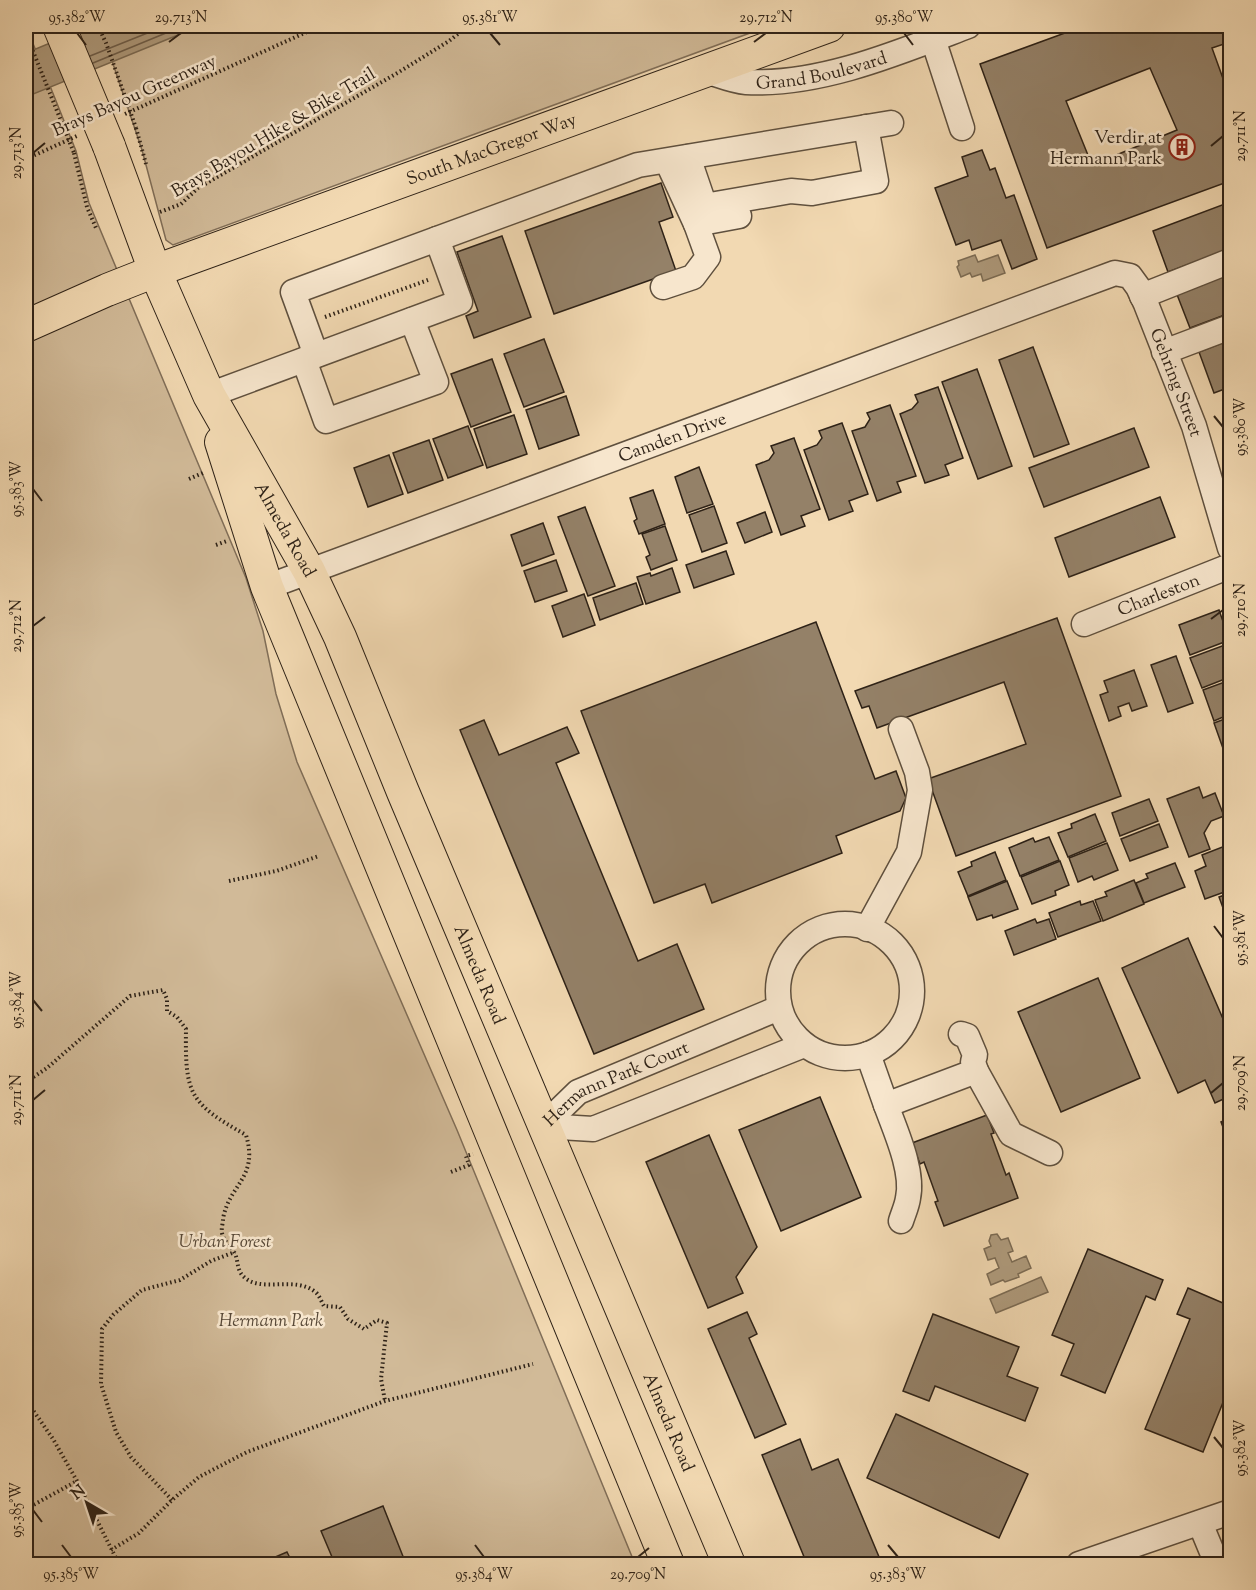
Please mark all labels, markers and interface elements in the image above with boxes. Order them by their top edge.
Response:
text: 95.382°W [48,8,106,29]
text: 29.713°N [155,8,207,29]
text: 95.381°W [462,8,518,29]
text: 29.712°N [739,8,793,29]
text: 95.380°W [875,8,933,29]
street label: Grand Boulevard [756,46,891,97]
street label: Brays Bayou Greenway [49,49,221,145]
street label: Brays Bayou Hike & Bike Trail [167,62,381,205]
street label: South MacGregor Way [403,108,581,194]
text: 29.711°N [1231,110,1252,162]
place label: Verdir at Hermann Park [1050,126,1162,173]
text: 29.713°N [7,127,28,179]
building icon: Verdir at Hermann Park [1167,132,1197,162]
street label: Gehring Street [1142,325,1207,440]
text: 95.380°W [1231,398,1252,456]
street label: Camden Drive [615,407,731,471]
text: 95.383°W [7,460,28,517]
street label: Almeda Road [246,478,321,583]
street label: Charleston [1114,568,1205,624]
text: 29.710°N [1231,583,1252,637]
text: 29.712°N [7,599,28,653]
text: 95.381°W [1231,910,1252,966]
street label: Almeda Road [446,921,511,1029]
text: 95.384°W [7,971,28,1029]
street label: Hermann Park Court [539,1036,693,1134]
text: 29.709°N [1231,1055,1252,1111]
text: 29.711°N [7,1074,28,1126]
park label: Urban Forest [179,1230,272,1256]
park label: Hermann Park [219,1309,323,1335]
street label: Almeda Road [635,1369,700,1476]
text: 95.382°W [1231,1419,1252,1477]
north arrow [57,1473,117,1533]
text: N [67,1480,92,1506]
text: 95.385°W [7,1482,28,1538]
text: 95.385°W [43,1565,99,1586]
text: 95.384°W [455,1565,513,1586]
text: 29.709°N [610,1565,666,1586]
text: 95.383°W [870,1565,927,1586]

